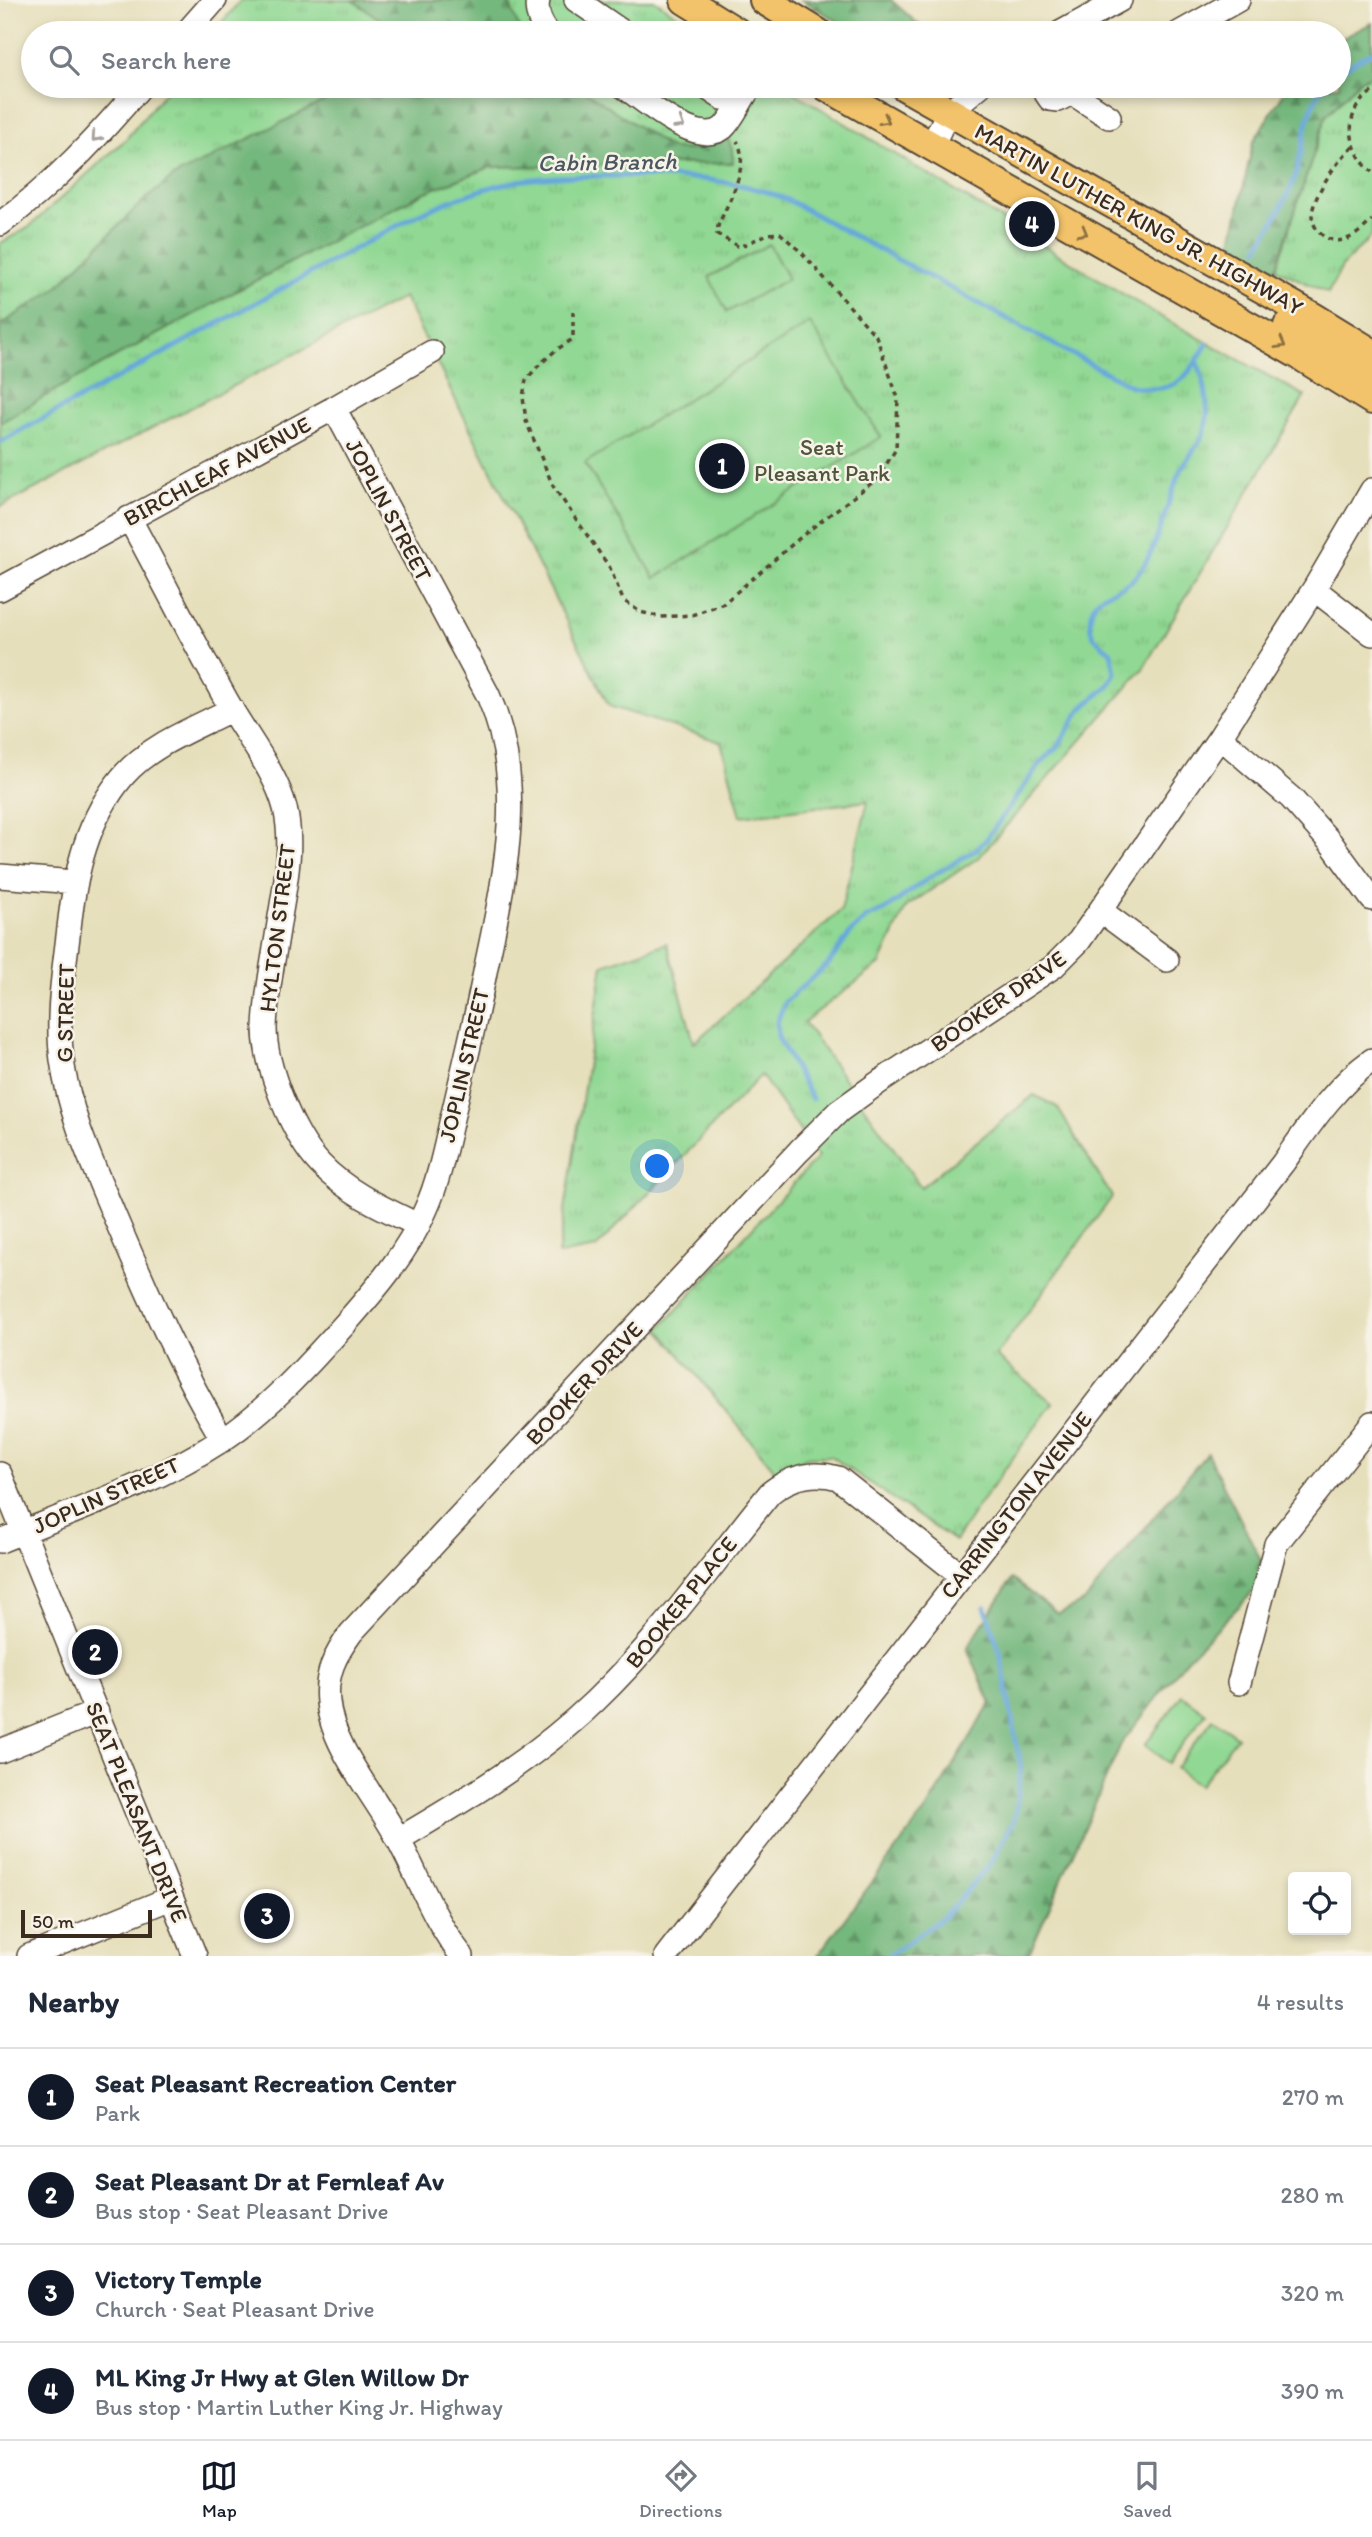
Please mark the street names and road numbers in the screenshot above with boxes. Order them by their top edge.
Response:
street label: MARTIN LUTHER KING JR. HIGHWAY [970,117,1308,321]
street label: BIRCHLEAF AVENUE [118,410,316,532]
street label: JOPLIN STREET [340,434,438,586]
street label: HYLTON STREET [253,842,301,1014]
street label: BOOKER DRIVE [925,944,1071,1058]
street label: G STREET [50,963,80,1063]
street label: JOPLIN STREET [433,985,495,1145]
street label: BOOKER DRIVE [519,1315,649,1451]
street label: CARRINGTON AVENUE [934,1406,1098,1604]
street label: JOPLIN STREET [28,1450,184,1540]
street label: BOOKER PLACE [619,1530,743,1674]
street label: SEAT PLEASANT DRIVE [80,1697,194,1927]

